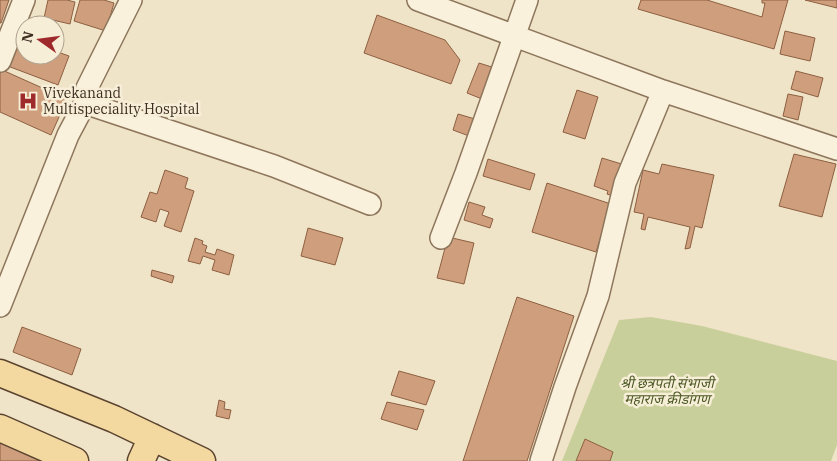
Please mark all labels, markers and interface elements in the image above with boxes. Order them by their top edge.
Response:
north arrow [15,15,65,65]
text: N [17,29,37,44]
place label: Vivekanand Multispeciality Hospital [43,84,200,118]
hospital icon: Vivekanand Multispeciality Hospital [17,90,39,112]
park label: श्री छत्रपती संभाजी महाराज क्रीडांगण [620,374,717,408]

